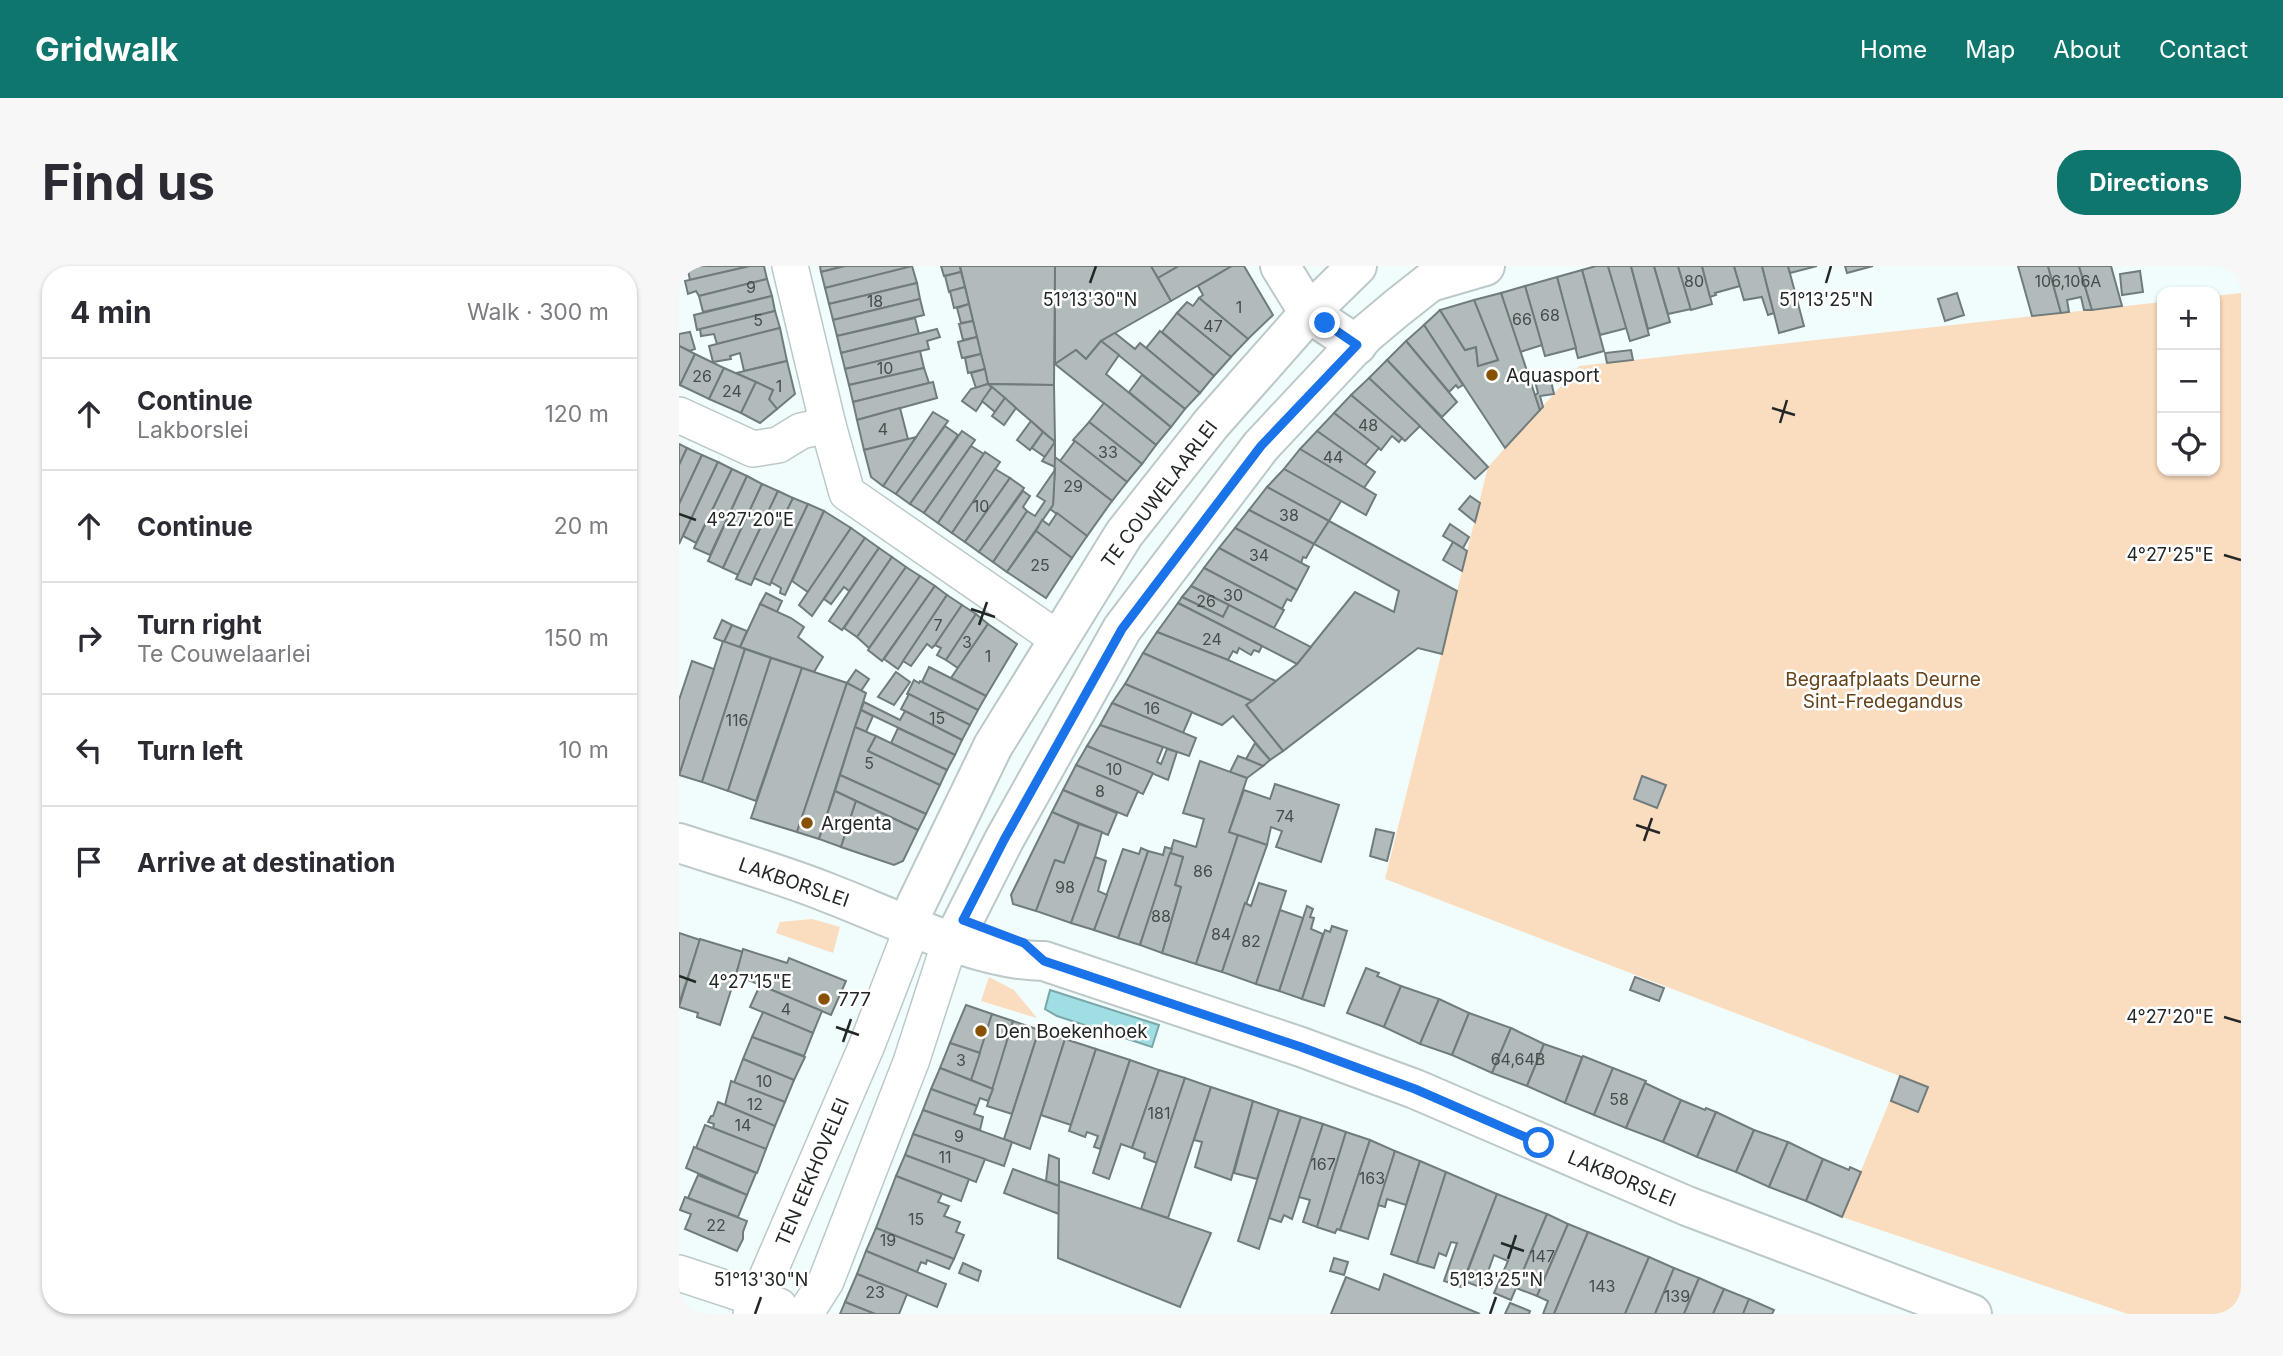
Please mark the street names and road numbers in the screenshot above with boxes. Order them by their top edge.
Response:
street label: TE COUWELAARLEI [1097,416,1222,572]
street label: LAKBORSLEI [736,853,852,912]
street label: TEN EEKHOVELEI [771,1095,854,1250]
street label: LAKBORSLEI [1564,1145,1679,1212]

